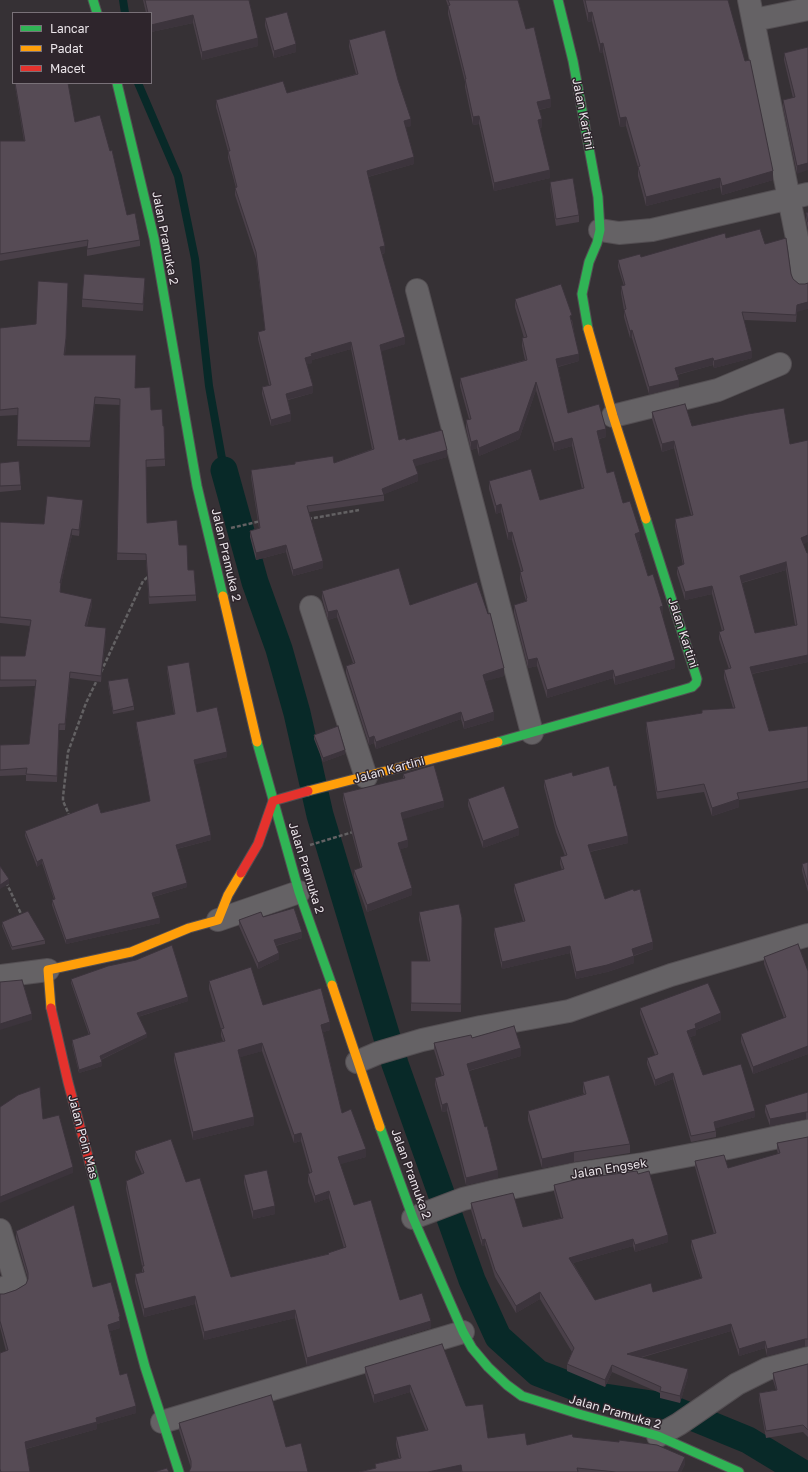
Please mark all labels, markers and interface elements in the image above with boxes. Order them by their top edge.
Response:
legend [12,12,152,84]
text: Lancar [50,21,89,36]
text: Padat [50,41,83,56]
text: Macet [50,61,85,76]
street label: Jalan Kartini [569,77,597,151]
street label: Jalan Pramuka 2 [149,190,181,286]
street label: Jalan Pramuka 2 [208,507,244,603]
street label: Jalan Kartini [665,596,701,670]
street label: Jalan Kartini [352,754,426,786]
street label: Jalan Pramuka 2 [285,821,327,915]
street label: Jalan Poin Mas [65,1093,101,1181]
street label: Jalan Pramuka 2 [388,1127,434,1221]
street label: Jalan Engsek [570,1156,648,1182]
street label: Jalan Pramuka 2 [567,1392,663,1432]

